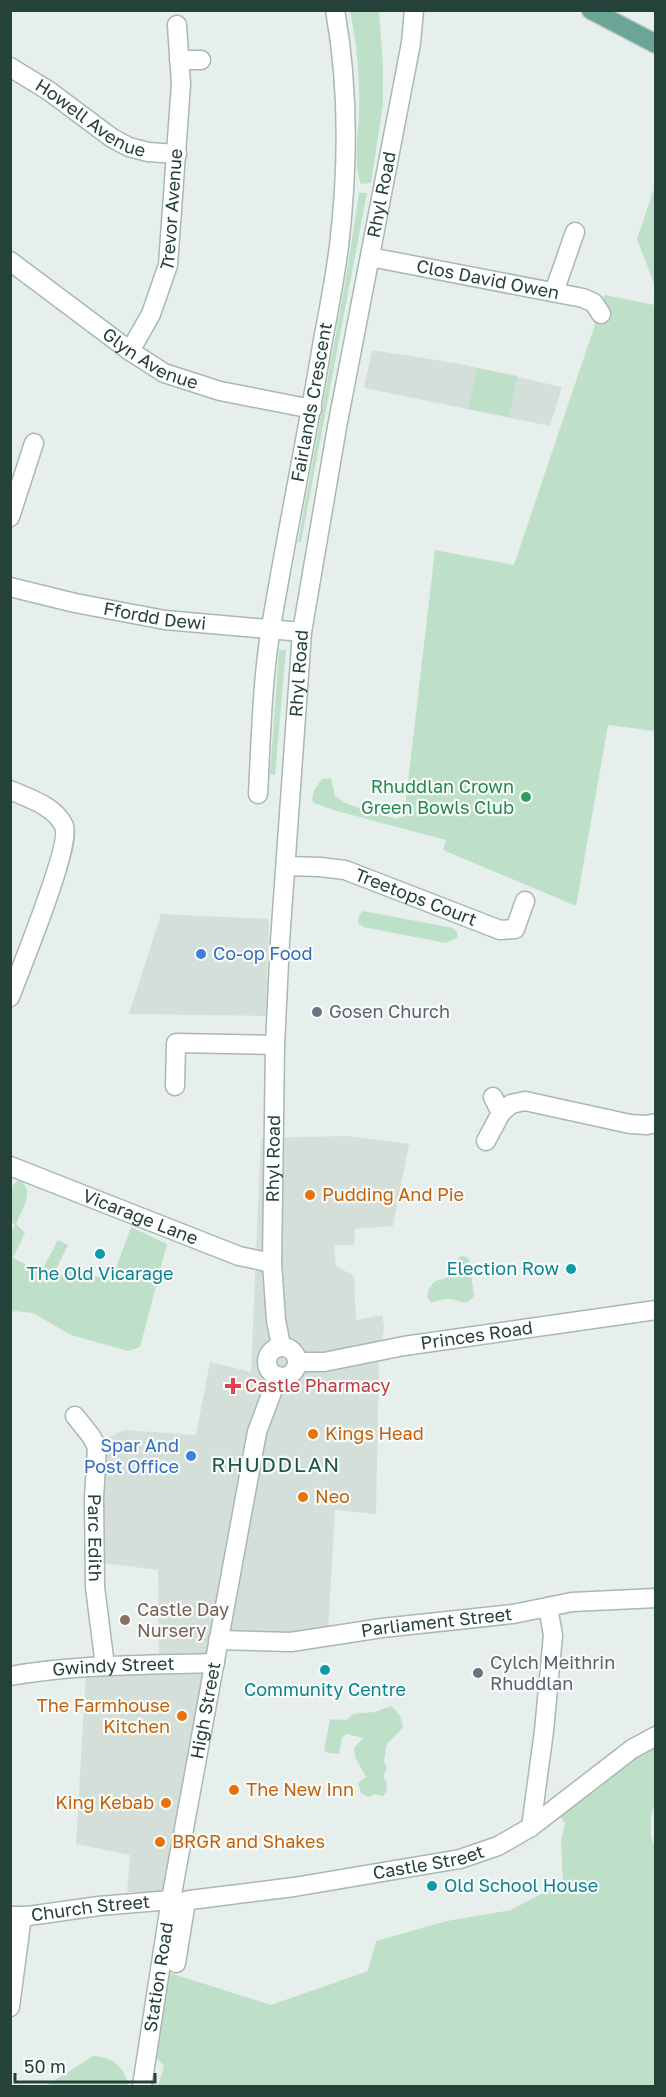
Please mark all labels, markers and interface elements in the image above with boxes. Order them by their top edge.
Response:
street label: Howell Avenue [32,73,148,161]
street label: Trevor Avenue [155,148,186,273]
street label: Rhyl Road [362,150,400,240]
street label: Clos David Owen [415,254,561,303]
street label: Fairlands Crescent [285,320,336,484]
street label: Glyn Avenue [99,322,201,393]
street label: Ffordd Dewi [102,597,207,634]
street label: Rhyl Road [284,629,312,718]
place label: Rhuddlan Crown Green Bowls Club [361,775,514,818]
marker: Rhuddlan Crown Green Bowls Club [519,790,533,804]
street label: Treetops Court [352,863,480,930]
place label: Co-op Food [213,942,312,964]
marker: Co-op Food [194,947,208,961]
place label: Gosen Church [329,1000,450,1022]
marker: Gosen Church [310,1005,324,1019]
street label: Rhyl Road [261,1115,284,1202]
place label: Pudding And Pie [322,1183,464,1205]
street label: Vicarage Lane [80,1184,201,1249]
marker: Pudding And Pie [303,1188,317,1202]
marker: The Old Vicarage [93,1247,107,1261]
place label: Election Row [447,1257,559,1279]
place label: The Old Vicarage [26,1262,174,1284]
marker: Election Row [564,1262,578,1276]
street label: Princes Road [419,1316,534,1354]
place label: Castle Pharmacy [245,1374,390,1396]
marker: Castle Pharmacy [226,1379,240,1393]
place label: Kings Head [325,1422,424,1444]
marker: Kings Head [306,1427,320,1441]
place label: Spar And Post Office [84,1434,179,1477]
marker: Spar And Post Office [184,1449,198,1463]
district label: RHUDDLAN [211,1451,341,1477]
place label: Neo [315,1485,350,1507]
marker: Neo [296,1490,310,1504]
street label: Parc Edith [84,1494,107,1582]
place label: Castle Day Nursery [137,1598,229,1641]
street label: Parliament Street [359,1602,513,1641]
marker: Castle Day Nursery [118,1613,132,1627]
place label: Cylch Meithrin Rhuddlan [490,1651,615,1694]
street label: Gwindy Street [51,1652,175,1680]
street label: High Street [185,1660,225,1761]
marker: Community Centre [318,1663,332,1677]
marker: Cylch Meithrin Rhuddlan [471,1666,485,1680]
place label: Community Centre [244,1678,406,1700]
place label: The Farmhouse Kitchen [37,1694,170,1737]
marker: The Farmhouse Kitchen [175,1709,189,1723]
place label: The New Inn [246,1778,354,1800]
marker: The New Inn [227,1783,241,1797]
place label: King Kebab [55,1791,154,1813]
marker: King Kebab [159,1796,173,1810]
place label: BRGR and Shakes [172,1830,325,1852]
marker: BRGR and Shakes [153,1835,167,1849]
street label: Castle Street [371,1840,487,1884]
place label: Old School House [444,1874,598,1896]
marker: Old School House [425,1879,439,1893]
street label: Church Street [29,1890,151,1925]
street label: Station Road [138,1921,177,2034]
scale bar [15,2046,154,2084]
text: 50 m [24,2055,66,2077]

